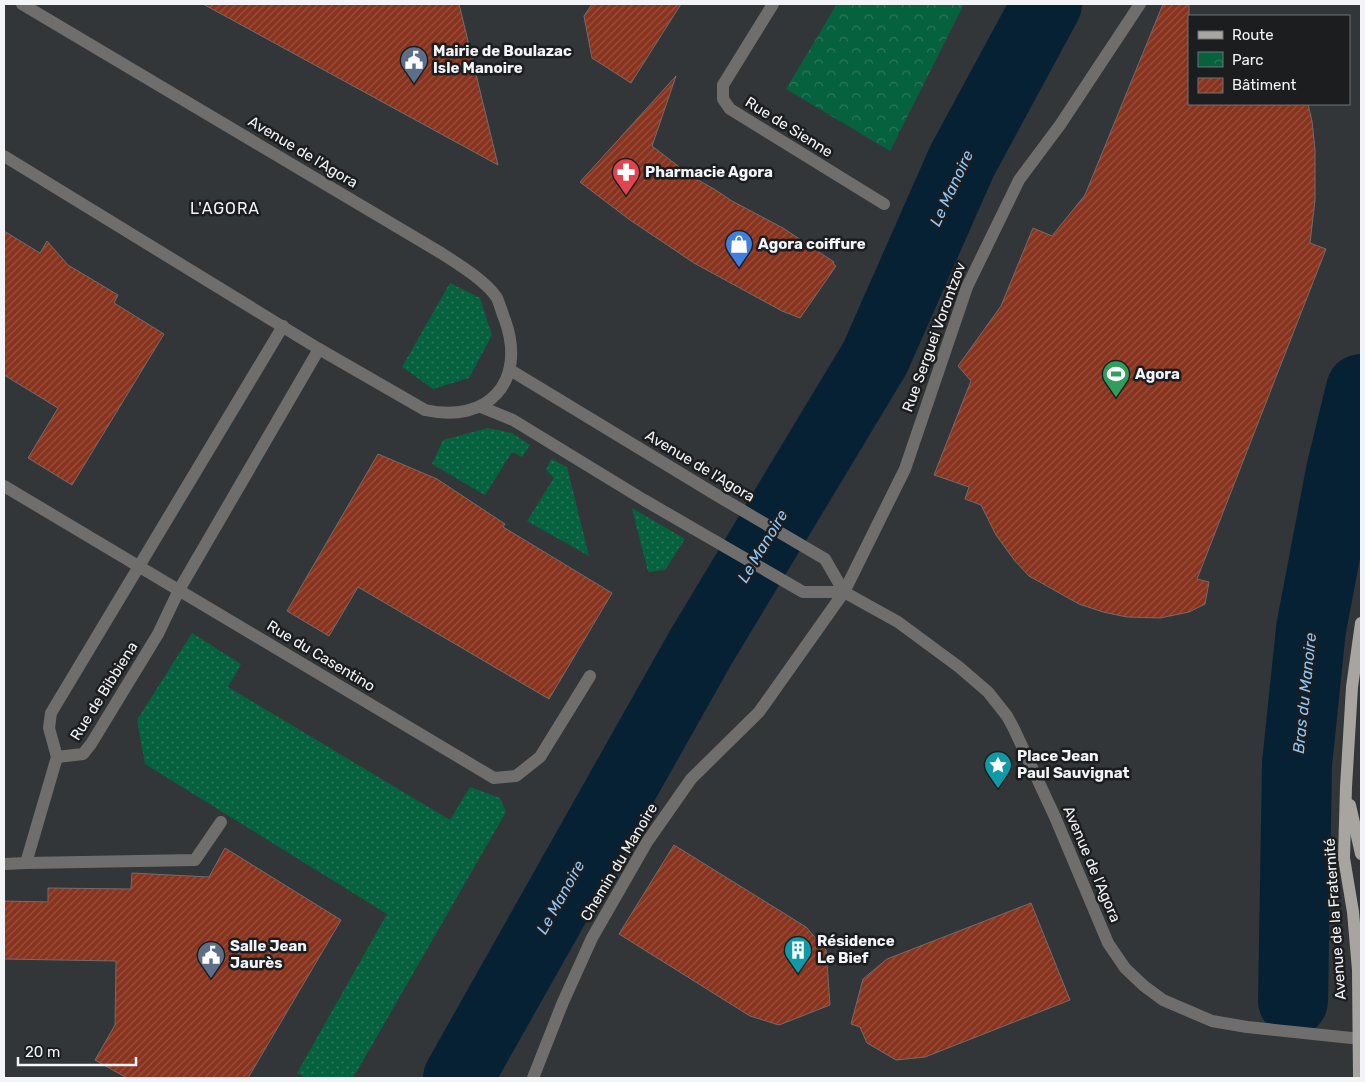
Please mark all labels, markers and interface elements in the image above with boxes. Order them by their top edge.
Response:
legend [1188,15,1350,105]
text: Route [1232,26,1274,44]
place label: Mairie de Boulazac Isle Manoire [433,42,572,77]
public building icon: Mairie de Boulazac Isle Manoire [399,45,429,84]
text: Parc [1232,51,1264,69]
text: Bâtiment [1232,76,1296,94]
street label: Rue de Sienne [742,93,836,161]
street label: Avenue de l'Agora [245,112,361,192]
water label: Le Manoire [926,147,977,229]
pharmacy icon: Pharmacie Agora [611,157,641,196]
place label: Pharmacie Agora [645,163,773,181]
district label: L'AGORA [190,199,260,218]
shop icon: Agora coiffure [724,229,754,268]
place label: Agora coiffure [758,235,866,253]
street label: Rue Serguei Vorontzov [898,260,970,414]
sports icon: Agora [1101,359,1131,398]
place label: Agora [1135,365,1180,383]
street label: Avenue de l'Agora [642,426,758,506]
water label: Le Manoire [733,506,792,586]
street label: Rue du Casentino [264,617,378,695]
water label: Bras du Manoire [1289,632,1320,754]
street label: Rue de Bibbiena [66,638,142,744]
place label: Place Jean Paul Sauvignat [1017,747,1130,782]
place icon: Place Jean Paul Sauvignat [983,750,1013,789]
street label: Chemin du Manoire [577,800,661,924]
street label: Avenue de l'Agora [1059,803,1125,925]
street label: Avenue de la Fraternité [1320,838,1350,1000]
water label: Le Manoire [532,857,589,937]
place label: Résidence Le Bief [817,932,895,967]
building icon: Résidence Le Bief [783,935,813,974]
place label: Salle Jean Jaurès [230,937,307,972]
public building icon: Salle Jean Jaurès [196,940,226,979]
scale bar [18,1034,135,1066]
text: 20 m [25,1043,60,1061]

